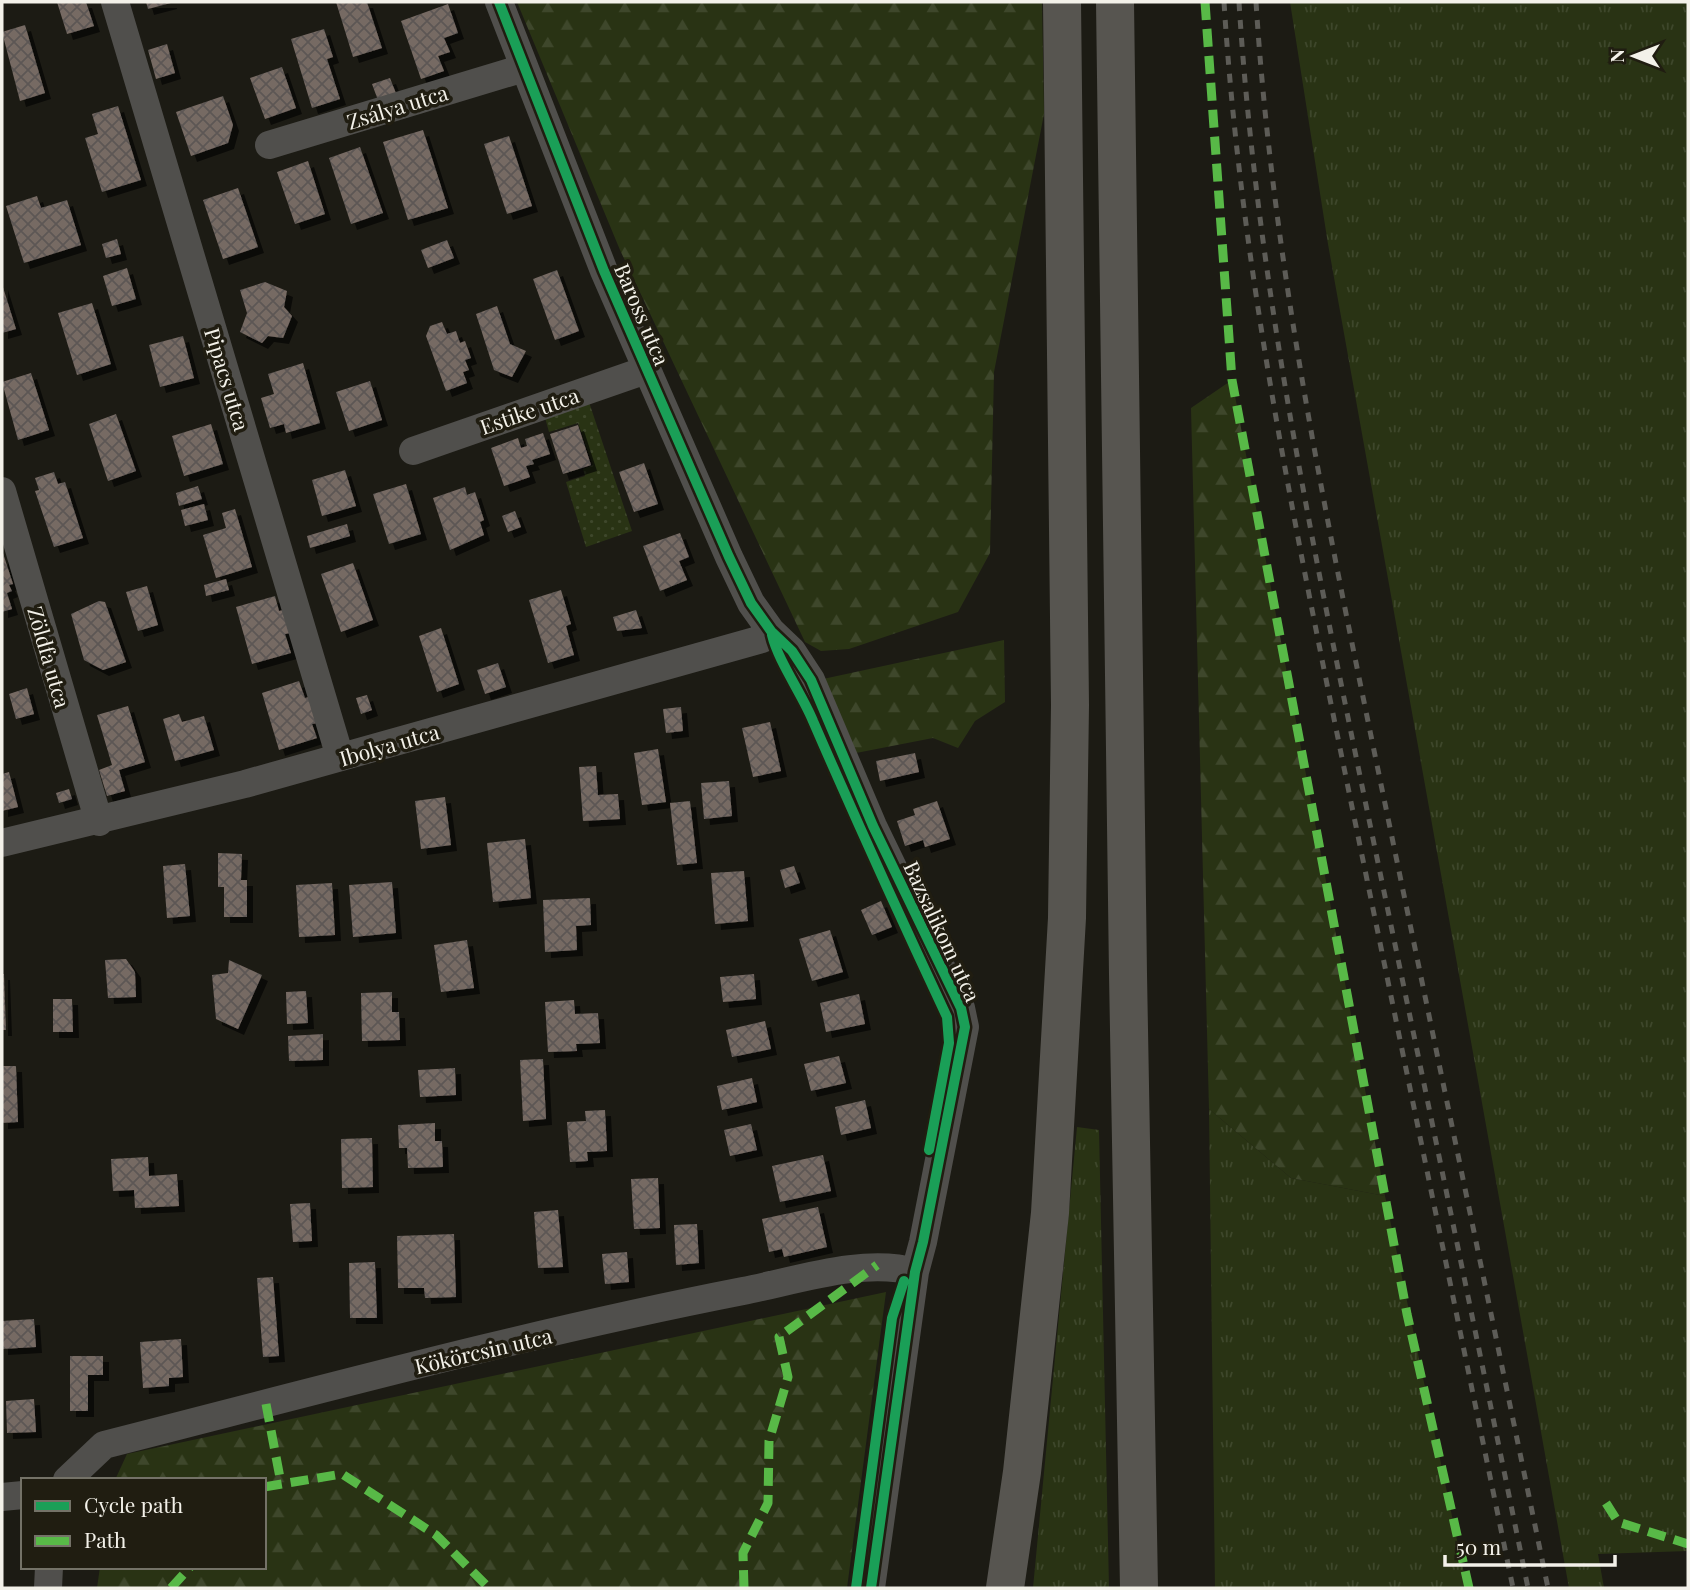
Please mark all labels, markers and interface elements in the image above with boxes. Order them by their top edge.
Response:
north arrow [1599,21,1669,91]
text: N [1603,49,1629,63]
street label: Zsálya utca [343,77,452,135]
street label: Baross utca [609,259,677,370]
street label: Pipacs utca [199,324,257,434]
street label: Estike utca [476,380,583,440]
street label: Zöldfa utca [22,603,78,712]
street label: Ibolya utca [336,716,443,772]
street label: Bazsalikom utca [898,856,988,1006]
street label: Kökörcsin utca [412,1320,555,1379]
legend [21,1478,266,1569]
text: Cycle path [84,1490,184,1518]
scale bar [1445,1524,1615,1568]
text: Path [84,1525,127,1553]
text: 50 m [1456,1532,1502,1560]

